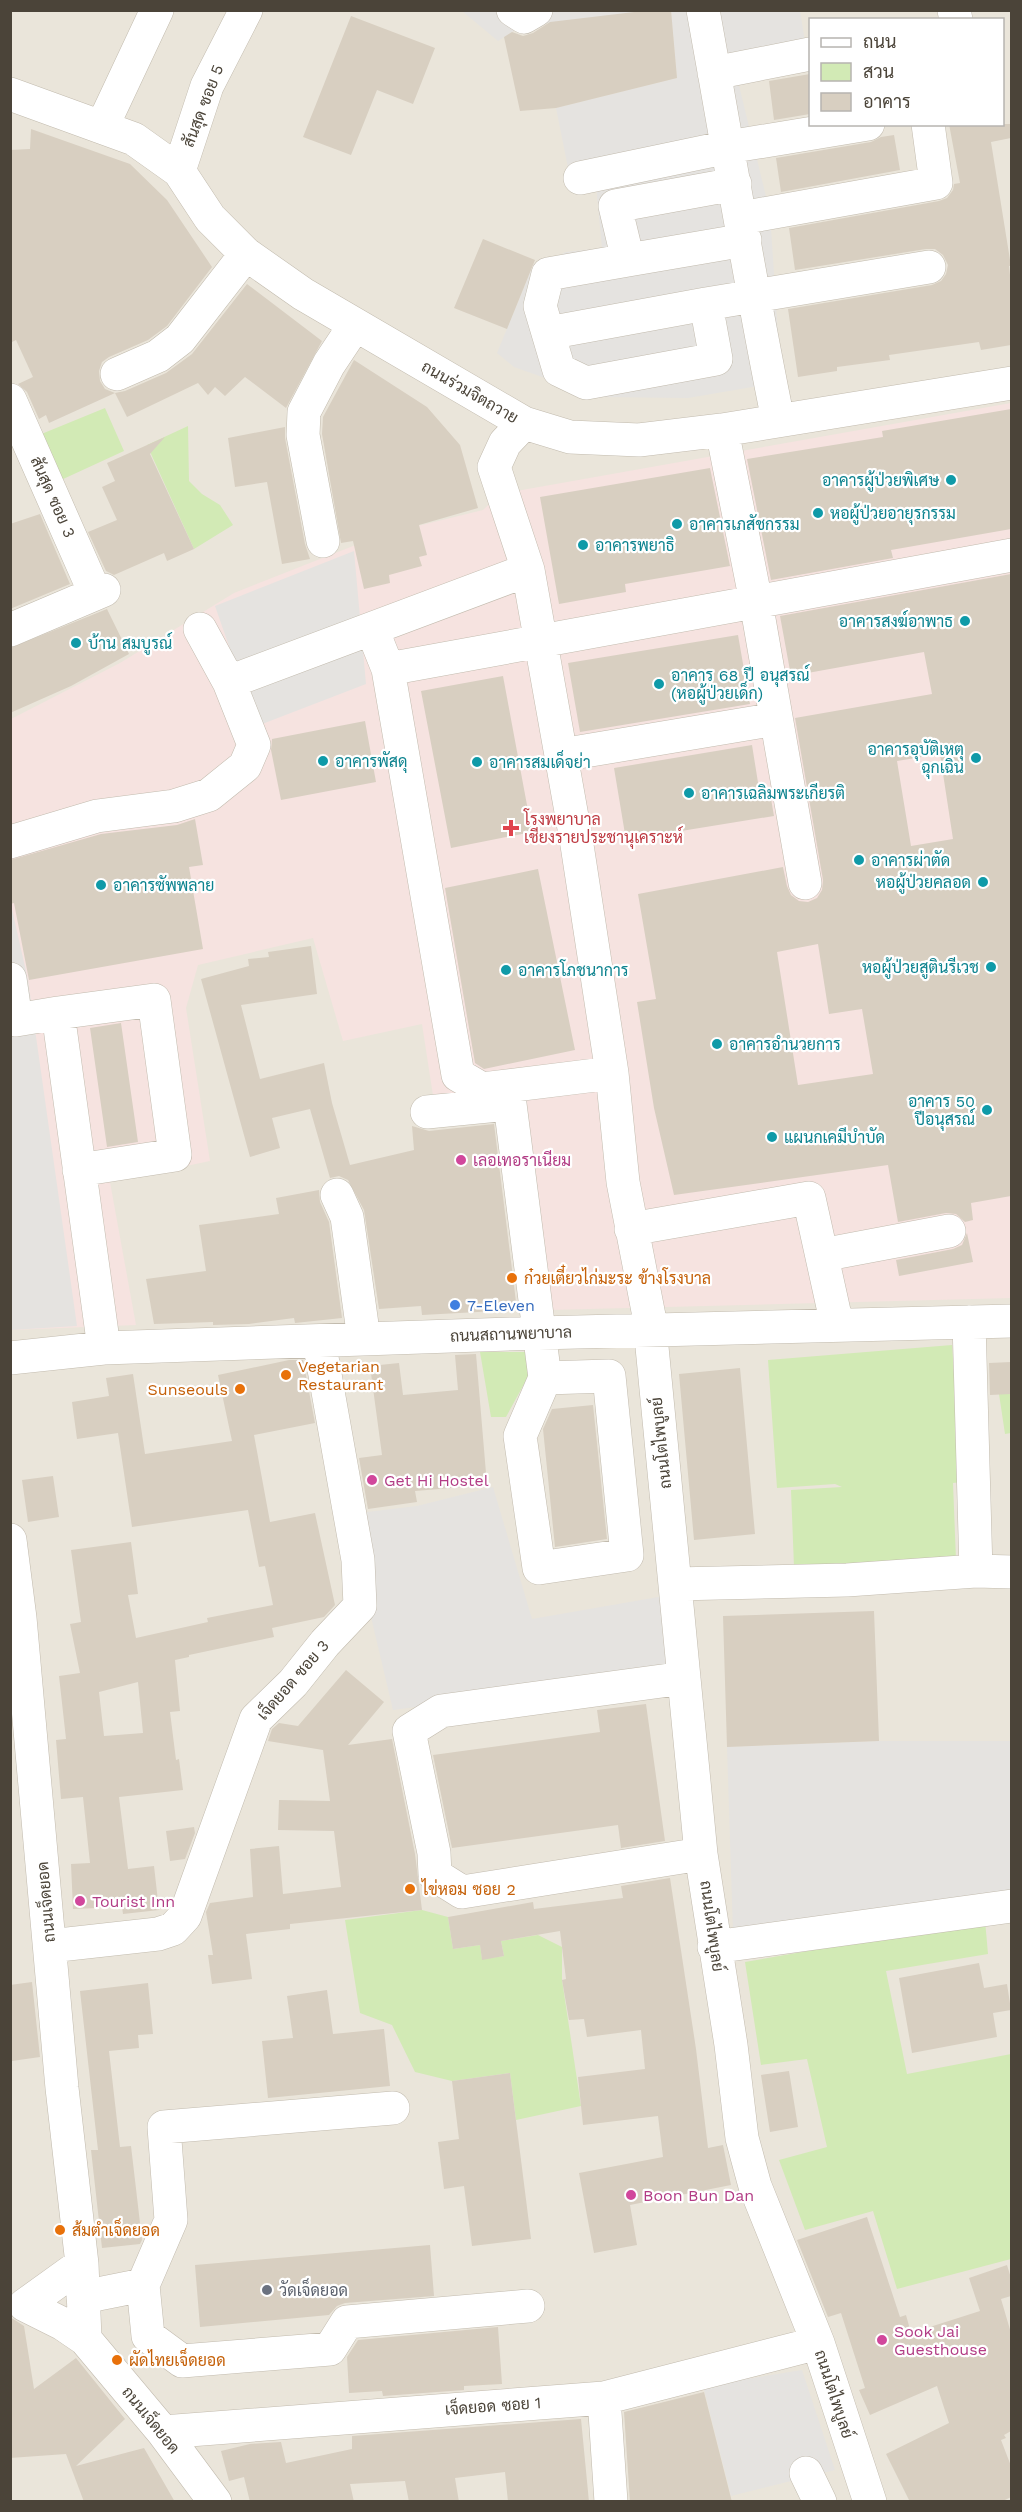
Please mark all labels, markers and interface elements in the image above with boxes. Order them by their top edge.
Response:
legend [809,18,1004,126]
text: ถนน [863,31,896,52]
text: สวน [863,61,894,82]
street label: สันสุด ซอย 5 [178,62,229,151]
text: อาคาร [863,91,911,112]
street label: ถนนร่วมจิตถวาย [418,356,522,427]
street label: สันสุด ซอย 3 [25,453,80,541]
place label: อาคารผู้ป่วยพิเศษ [822,470,939,492]
marker: อาคารผู้ป่วยพิเศษ [944,473,958,487]
place label: หอผู้ป่วยอายุรกรรม [830,503,956,525]
marker: หอผู้ป่วยอายุรกรรม [811,506,825,520]
place label: อาคารเภสัชกรรม [689,514,800,534]
marker: อาคารเภสัชกรรม [670,517,684,531]
place label: อาคารพยาธิ [595,536,675,555]
marker: อาคารพยาธิ [576,538,590,552]
place label: อาคารสงฆ์อาพาธ [839,609,953,631]
marker: อาคารสงฆ์อาพาธ [958,614,972,628]
place label: บ้าน สมบูรณ์ [88,631,172,655]
marker: บ้าน สมบูรณ์ [69,636,83,650]
place label: อาคาร 68 ปี อนุสรณ์ (หอผู้ป่วยเด็ก) [671,663,810,705]
marker: อาคาร 68 ปี อนุสรณ์ (หอผู้ป่วยเด็ก) [652,677,666,691]
place label: อาคารอุบัติเหตุ ฉุกเฉิน [867,739,964,779]
place label: อาคารสมเด็จย่า [489,749,591,772]
place label: อาคารพัสดุ [335,751,408,773]
marker: อาคารอุบัติเหตุ ฉุกเฉิน [969,751,983,765]
marker: อาคารพัสดุ [316,754,330,768]
marker: อาคารสมเด็จย่า [470,755,484,769]
place label: อาคารเฉลิมพระเกียรติ [701,782,845,803]
marker: อาคารเฉลิมพระเกียรติ [682,786,696,800]
place label: โรงพยาบาล เชียงรายประชานุเคราะห์ [523,808,683,849]
marker: โรงพยาบาล เชียงรายประชานุเคราะห์ [502,819,520,837]
place label: อาคารผ่าตัด [871,850,950,870]
marker: อาคารผ่าตัด [852,853,866,867]
place label: หอผู้ป่วยคลอด [876,872,971,894]
place label: อาคารซัพพลาย [113,875,214,895]
marker: หอผู้ป่วยคลอด [976,875,990,889]
marker: อาคารซัพพลาย [94,878,108,892]
place label: หอผู้ป่วยสูตินรีเวช [862,956,979,979]
place label: อาคารโภชนาการ [518,959,629,980]
marker: หอผู้ป่วยสูตินรีเวช [984,960,998,974]
marker: อาคารโภชนาการ [499,963,513,977]
place label: อาคารอำนวยการ [729,1035,841,1054]
marker: อาคารอำนวยการ [710,1037,724,1051]
place label: อาคาร 50 ปีอนุสรณ์ [908,1092,975,1131]
marker: อาคาร 50 ปีอนุสรณ์ [980,1103,994,1117]
place label: แผนกเคมีบำบัด [784,1126,885,1147]
marker: แผนกเคมีบำบัด [765,1130,779,1144]
place label: เลอเทอราเนียม [473,1149,571,1170]
marker: เลอเทอราเนียม [454,1153,468,1167]
place label: ก๋วยเตี๋ยวไก่มะระ ข้างโรงบาล [524,1264,711,1288]
marker: ก๋วยเตี๋ยวไก่มะระ ข้างโรงบาล [505,1271,519,1285]
place label: 7-Eleven [467,1296,535,1315]
marker: 7-Eleven [448,1298,462,1312]
street label: ถนนสถานพยาบาล [450,1322,572,1346]
place label: Vegetarian Restaurant [298,1357,384,1394]
marker: Vegetarian Restaurant [279,1368,293,1382]
place label: Sunseouls [148,1380,228,1399]
marker: Sunseouls [233,1382,247,1396]
street label: ถนนโตไพบูลย์ [644,1396,677,1490]
place label: Get Hi Hostel [384,1471,489,1490]
marker: Get Hi Hostel [365,1473,379,1487]
street label: เจ็ดยอด ซอย 3 [250,1633,333,1724]
street label: ถนนเจ็ดยอด [29,1861,59,1944]
place label: ไข่หอม ซอย 2 [420,1878,516,1899]
street label: ถนนโตไพบูลย์ [694,1879,731,1973]
marker: ไข่หอม ซอย 2 [403,1882,417,1896]
place label: Tourist Inn [92,1892,175,1911]
marker: Tourist Inn [73,1894,87,1908]
place label: Boon Bun Dan [643,2186,754,2205]
marker: Boon Bun Dan [624,2188,638,2202]
place label: ส้มตำเจ็ดยอด [72,2217,160,2240]
marker: ส้มตำเจ็ดยอด [53,2223,67,2237]
place label: วัดเจ็ดยอด [279,2277,348,2300]
marker: วัดเจ็ดยอด [260,2283,274,2297]
place label: Sook Jai Guesthouse [894,2322,987,2359]
marker: Sook Jai Guesthouse [875,2333,889,2347]
street label: ถนนโตไพบูลย์ [809,2346,860,2441]
place label: ผัดไทยเจ็ดยอด [129,2347,226,2370]
marker: ผัดไทยเจ็ดยอด [110,2353,124,2367]
street label: ถนนเจ็ดยอด [118,2380,187,2457]
street label: เจ็ดยอด ซอย 1 [444,2389,542,2419]

